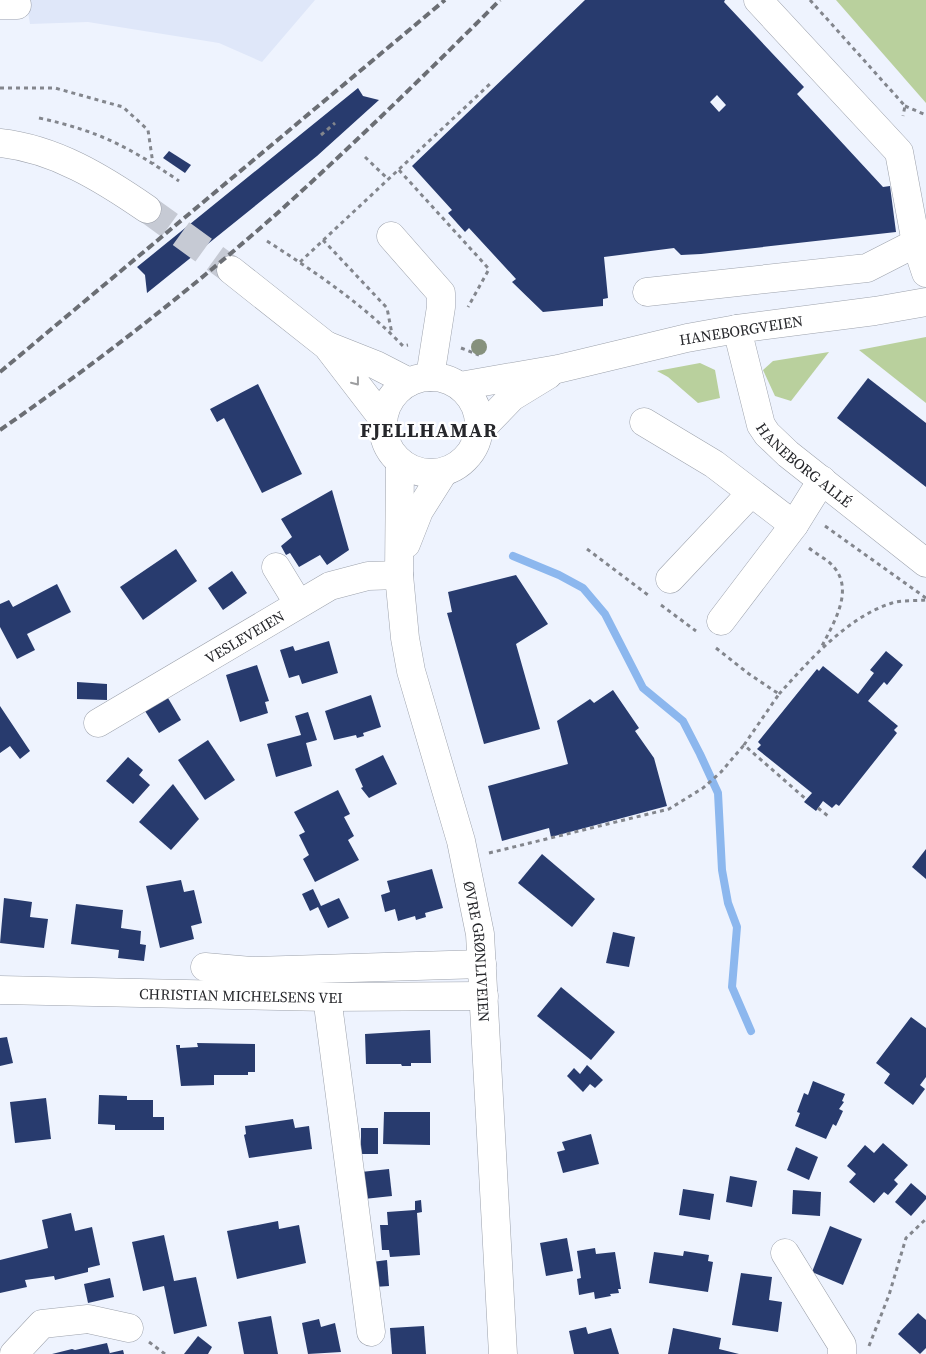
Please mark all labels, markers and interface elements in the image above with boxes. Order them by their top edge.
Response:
street label: HANEBORGVEIEN [678,310,804,350]
one-way arrow [350,376,358,385]
district label: FJELLHAMAR [360,416,498,444]
street label: HANEBORG ALLÉ [752,418,857,512]
street label: VESLEVEIEN [201,605,288,668]
street label: ØVRE GRØNLIVEIEN [459,879,495,1023]
street label: CHRISTIAN MICHELSENS VEI [139,982,343,1008]

